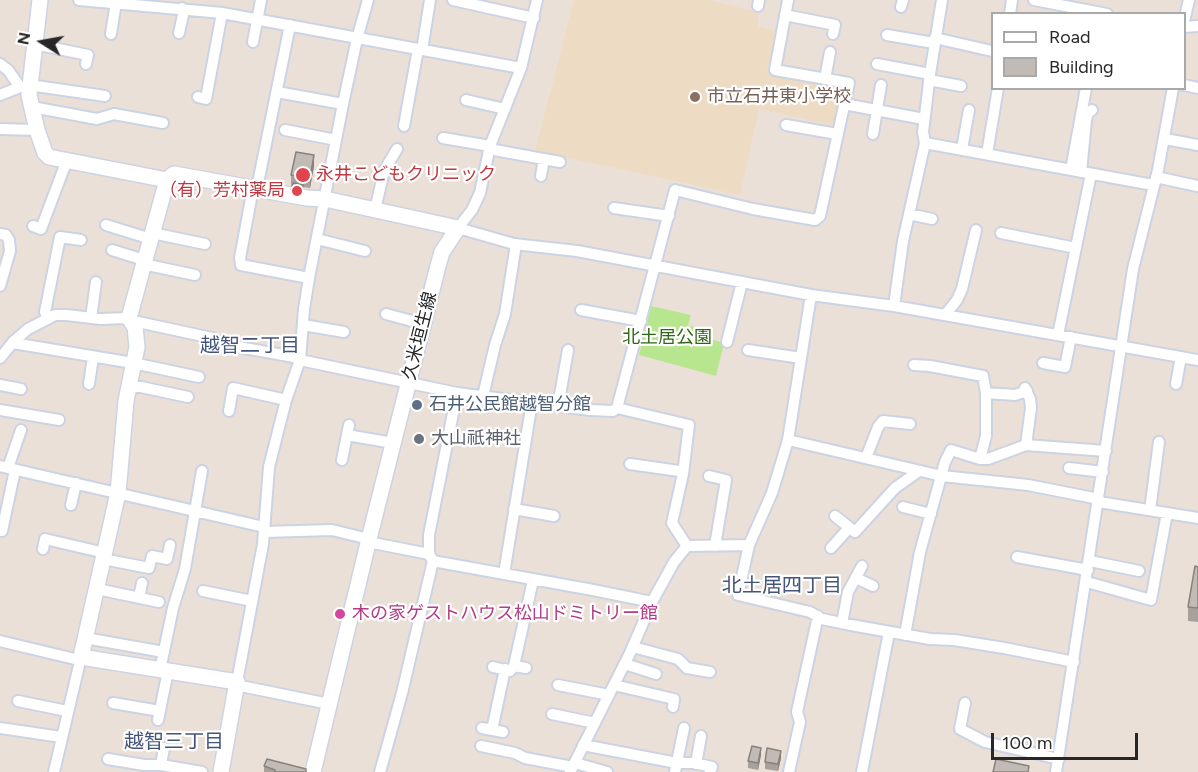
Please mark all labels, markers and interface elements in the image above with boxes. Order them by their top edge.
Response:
north arrow [12,12,72,72]
legend [991,12,1186,90]
text: Road [1049,26,1090,48]
text: N [13,31,34,46]
text: Building [1049,56,1114,78]
place label: 市立石井東小学校 [707,86,851,108]
marker: 市立石井東小学校 [688,90,702,104]
place label: 永井こどもクリニック [316,164,496,186]
marker: 永井こどもクリニック [294,166,312,184]
place label: （有）芳村薬局 [159,180,285,202]
marker: （有）芳村薬局 [290,184,304,198]
street label: 久米垣生線 [399,290,441,382]
park label: 北土居公園 [622,327,712,349]
district label: 越智二丁目 [200,334,300,358]
place label: 石井公民館越智分館 [429,394,591,416]
marker: 石井公民館越智分館 [410,398,424,412]
place label: 大山祇神社 [431,428,521,450]
marker: 大山祇神社 [412,432,426,446]
district label: 北土居四丁目 [722,574,842,598]
place label: 木の家ゲストハウス松山ドミトリー館 [352,603,658,625]
marker: 木の家ゲストハウス松山ドミトリー館 [333,607,347,621]
scale bar [994,721,1141,759]
district label: 越智三丁目 [124,730,224,754]
text: 100 m [1002,732,1052,754]

